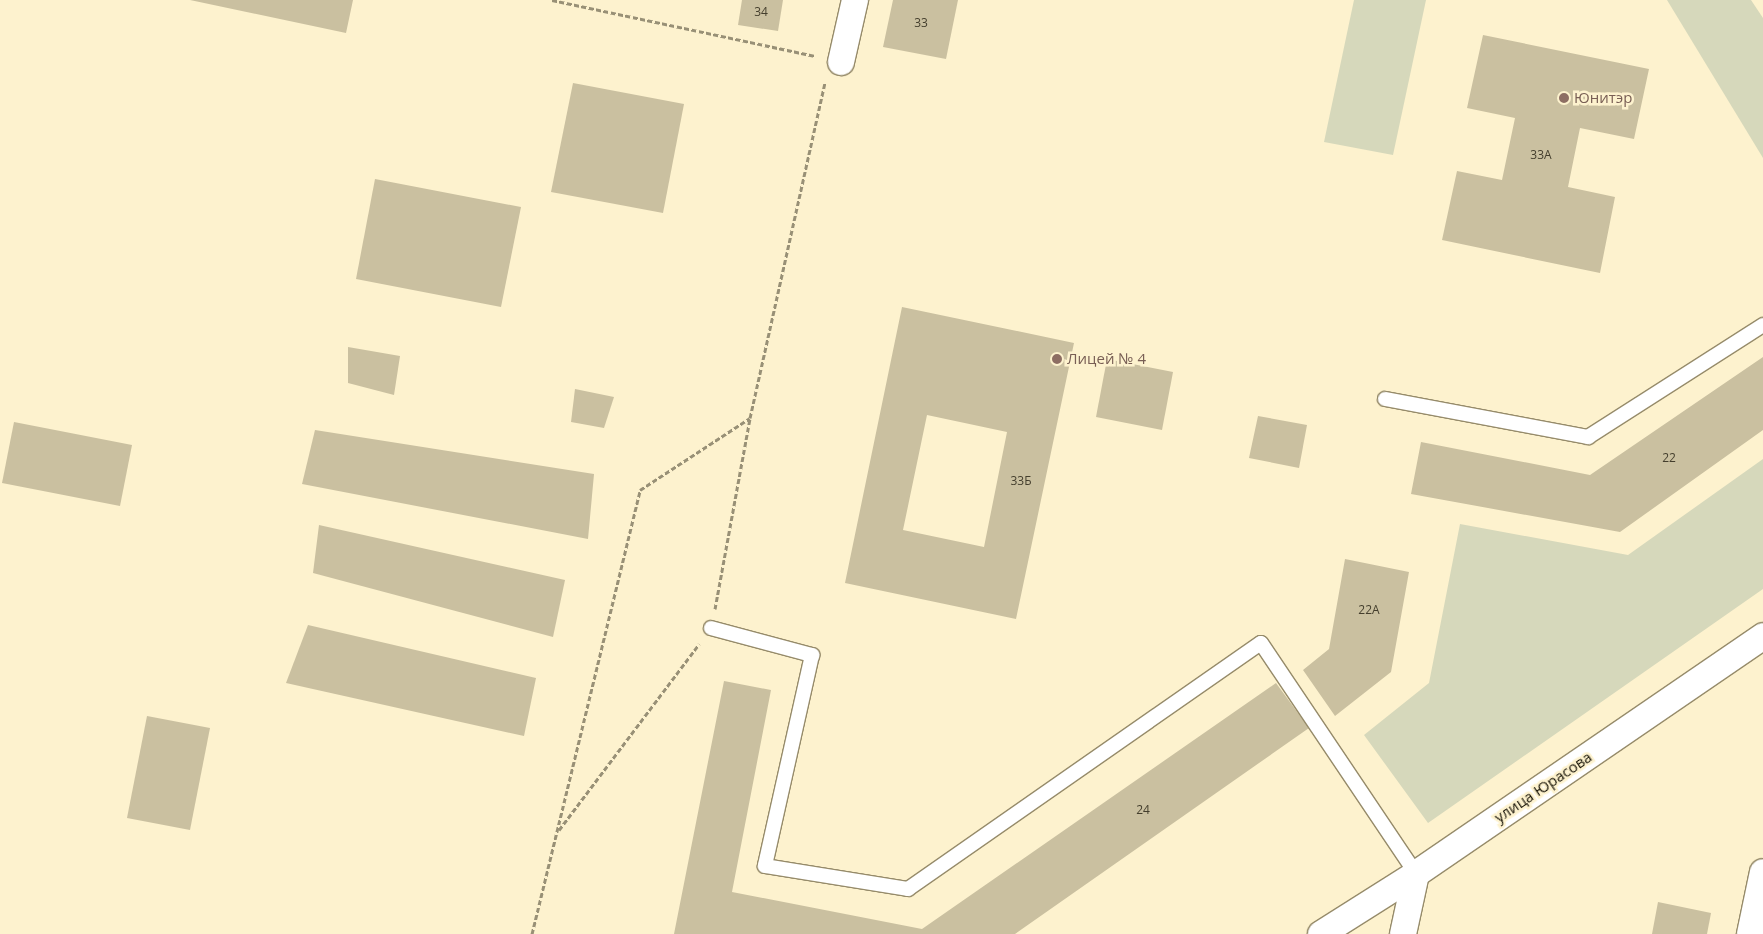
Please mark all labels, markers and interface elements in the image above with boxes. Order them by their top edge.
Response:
house number: 34 [754,5,768,19]
house number: 33 [914,16,928,30]
place label: Юнитэр [1574,89,1632,107]
marker: Юнитэр [1558,92,1570,104]
house number: 33А [1530,148,1552,162]
place label: Лицей № 4 [1067,350,1146,368]
marker: Лицей № 4 [1051,353,1063,365]
house number: 22 [1662,451,1676,465]
house number: 33Б [1010,474,1032,488]
house number: 22А [1358,603,1380,617]
street label: улица Юрасова [1491,748,1595,826]
house number: 24 [1136,803,1150,817]

